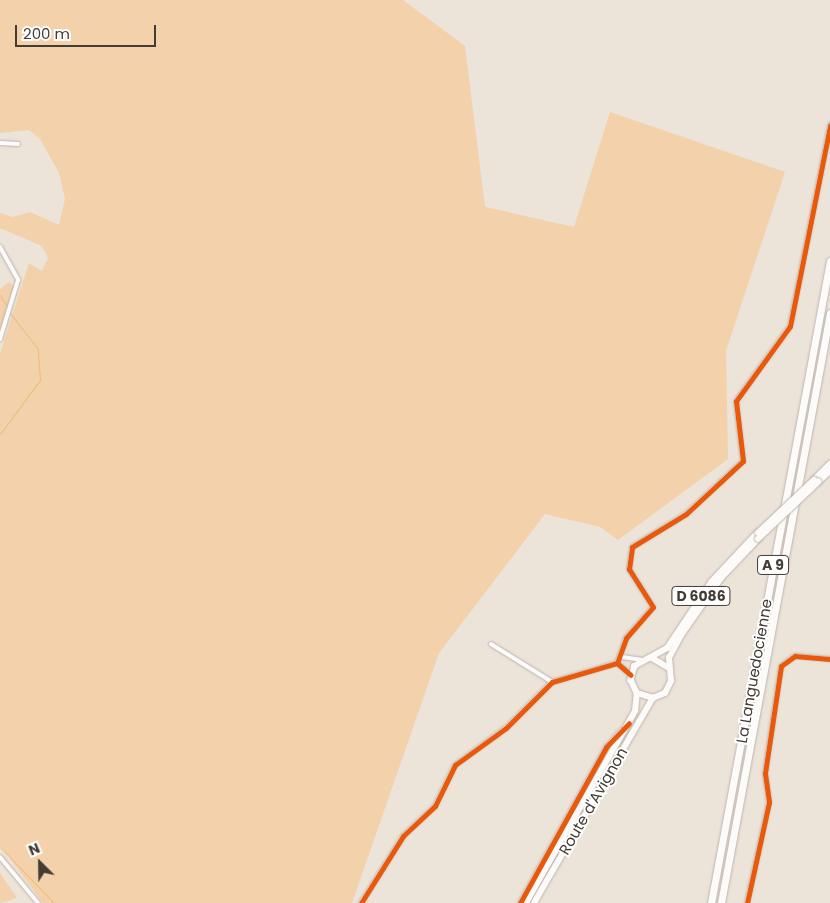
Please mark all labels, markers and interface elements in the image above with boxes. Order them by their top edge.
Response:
scale bar [18,15,159,47]
text: 200 m [23,23,70,44]
road number: A 9 [757,554,789,576]
road number: D 6086 [671,584,731,608]
street label: La Languedocienne [732,597,776,745]
street label: Route d'Avignon [555,744,631,858]
north arrow [15,838,65,888]
text: N [25,838,43,860]

